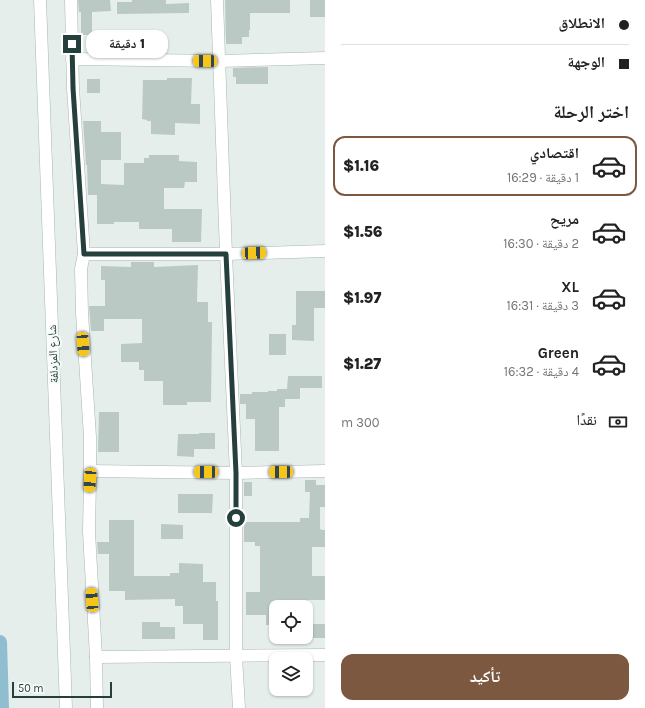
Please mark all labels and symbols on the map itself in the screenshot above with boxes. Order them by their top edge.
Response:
callout: 1 دقيقة [86,30,168,58]
route end [63,35,81,53]
car [193,55,217,67]
car [242,247,266,259]
street label: شارع المزدلفة [45,324,62,383]
car [76,332,90,356]
car [194,466,218,478]
car [269,466,293,478]
car [83,468,97,492]
route start [227,509,245,527]
car [85,588,99,612]
scale bar [12,680,112,699]

